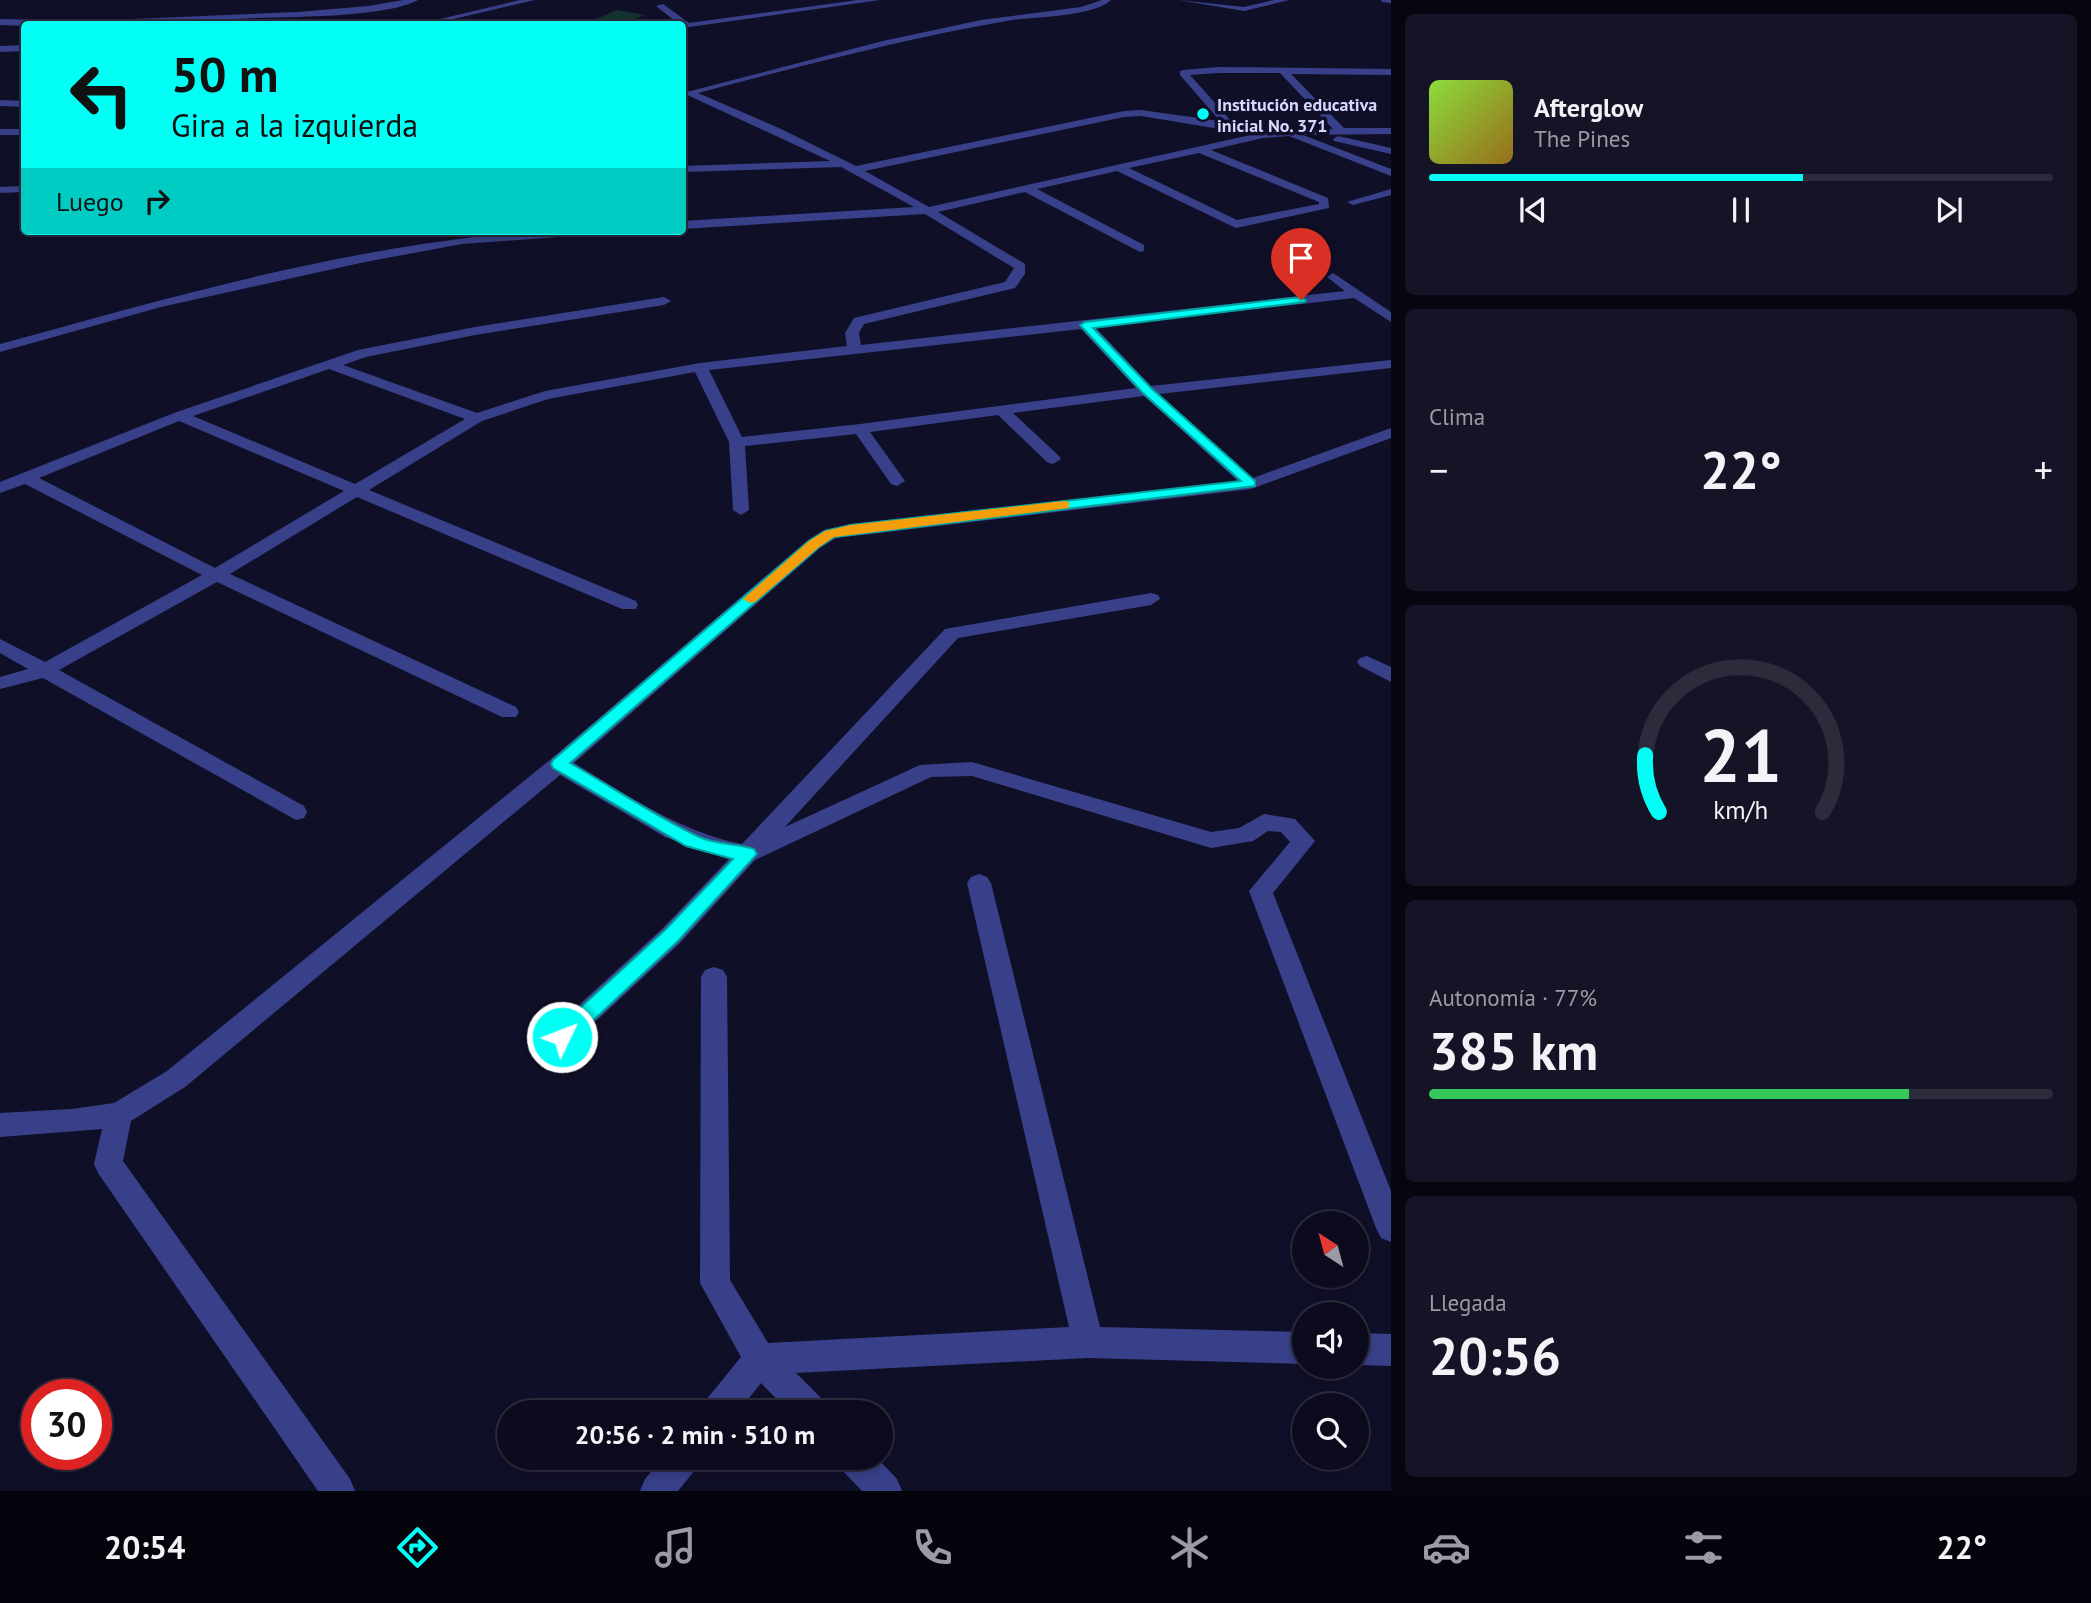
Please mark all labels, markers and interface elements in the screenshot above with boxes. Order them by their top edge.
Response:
text: 50 m [171,42,278,106]
icon: left [56,49,147,140]
text: Afterglow [1534,91,1643,124]
place label: Institución educativa inicial No. 371 [1217,93,1377,137]
text: Gira a la izquierda [171,104,418,146]
marker: Institución educativa inicial No. 371 [1195,106,1211,122]
text: The Pines [1534,124,1630,153]
icon: right [138,182,176,220]
text: Luego [56,185,124,218]
icon: previous [1514,191,1552,229]
icon: pause [1722,191,1760,229]
icon: next [1930,191,1968,229]
pin [1271,228,1331,300]
icon: arrive [1282,239,1320,277]
text: Clima [1429,402,1485,431]
text: 22° [1700,436,1782,503]
text: − [1429,445,1448,494]
text: + [2034,445,2053,494]
text: 21 [1700,708,1782,802]
text: km/h [1714,793,1768,825]
text: Autonomía · 77% [1429,983,1597,1012]
position arrow [525,1000,599,1074]
text: 385 km [1429,1017,1598,1084]
north arrow [1292,1211,1368,1288]
map controls [1292,1211,1369,1470]
text: Llegada [1429,1288,1507,1317]
button: sound [1292,1302,1369,1379]
text: 20:56 [1429,1322,1561,1389]
speed limit sign: 30 [21,1379,112,1470]
button: search [1292,1393,1369,1470]
text: 20:56 · 2 min · 510 m [575,1418,815,1451]
icon: directions [393,1523,442,1572]
icon: music [651,1523,700,1572]
icon: phone [908,1523,957,1572]
icon: climate [1165,1523,1214,1572]
icon: car [1422,1523,1471,1572]
icon: filters [1679,1523,1728,1572]
text: 20:54 [104,1526,185,1568]
text: 22° [1937,1526,1987,1568]

